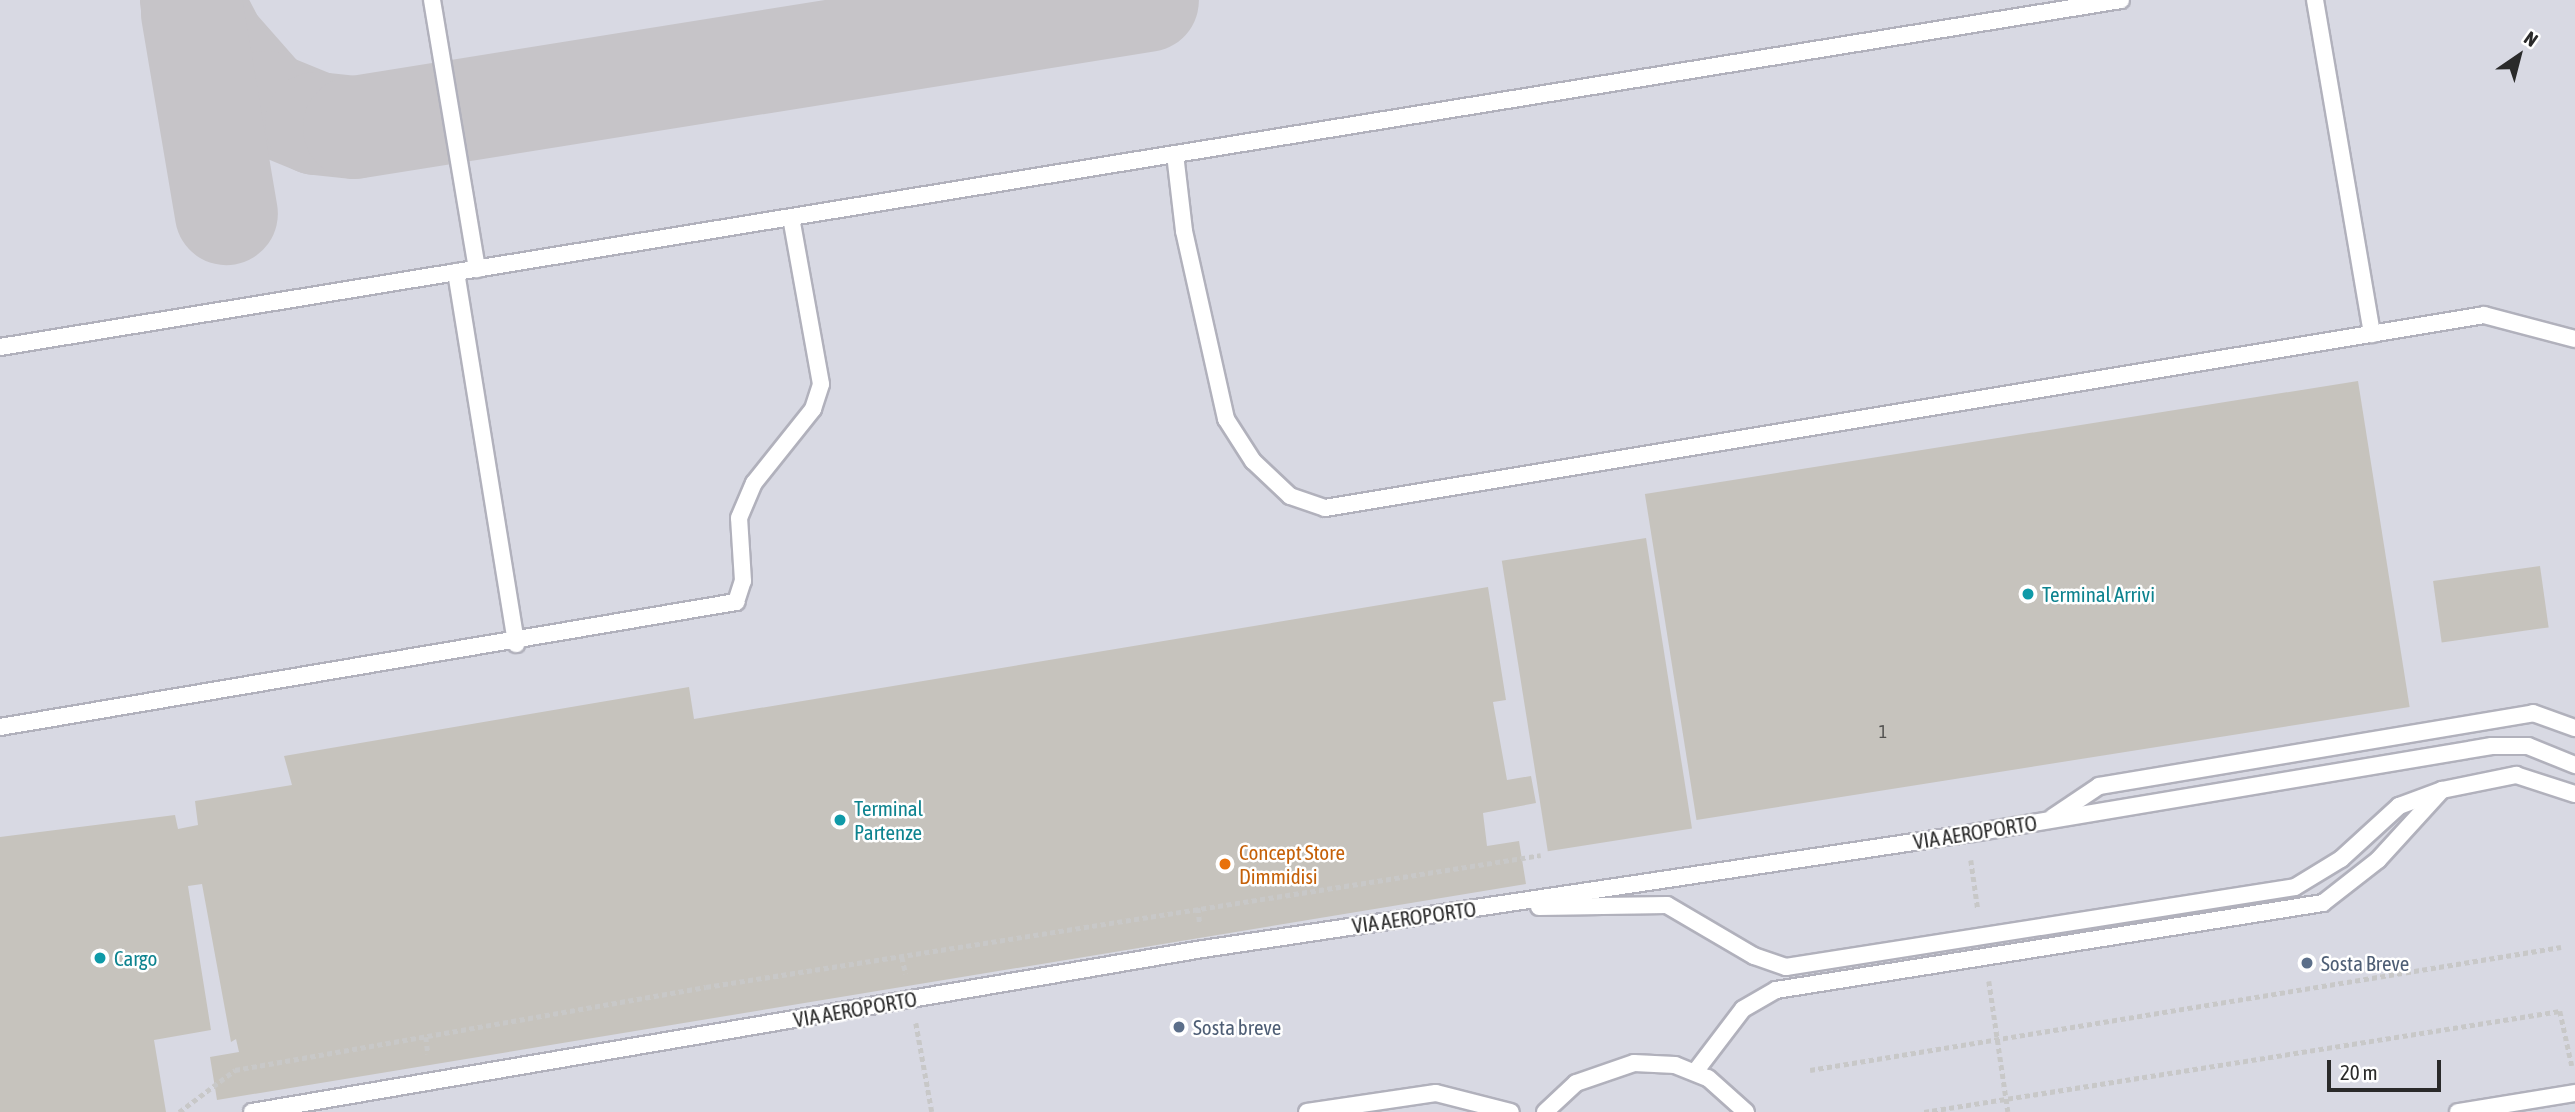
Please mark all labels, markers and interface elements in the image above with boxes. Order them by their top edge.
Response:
north arrow [2484,21,2554,91]
text: N [2520,27,2542,51]
place label: Terminal Arrivi [2042,581,2155,607]
marker: Terminal Arrivi [2020,586,2036,602]
house number: 1 [1879,721,1887,743]
place label: Terminal Partenze [854,795,923,845]
street label: VIA AEROPORTO [1911,810,2039,854]
marker: Terminal Partenze [832,812,848,828]
place label: Concept Store Dimmidisi [1239,839,1345,889]
marker: Concept Store Dimmidisi [1217,856,1233,872]
street label: VIA AEROPORTO [1350,896,1478,938]
place label: Cargo [114,945,157,971]
marker: Cargo [92,950,108,966]
place label: Sosta Breve [2321,950,2409,976]
marker: Sosta Breve [2299,955,2315,971]
street label: VIA AEROPORTO [791,986,919,1032]
place label: Sosta breve [1193,1014,1281,1040]
marker: Sosta breve [1171,1019,1187,1035]
scale bar [2330,1046,2444,1090]
text: 20 m [2340,1060,2378,1084]

